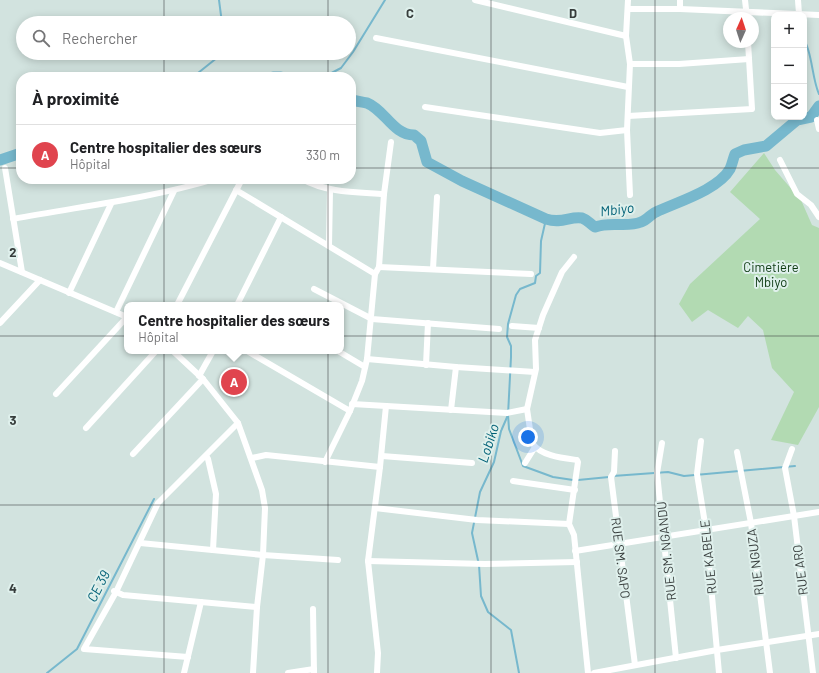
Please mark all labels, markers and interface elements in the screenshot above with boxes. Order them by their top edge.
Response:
text: C [406,5,414,21]
text: D [569,5,577,21]
north arrow [723,12,759,48]
map controls [771,12,807,120]
button: + [771,12,807,48]
search box [16,16,356,60]
icon: search [30,27,52,49]
text: Rechercher [62,29,138,47]
button: − [771,48,807,84]
button: layers [771,84,807,120]
text: À proximité [32,88,119,108]
text: Centre hospitalier des sœurs [70,138,261,156]
text: A [41,147,49,163]
text: 330 m [306,147,340,163]
text: Hôpital [70,156,110,172]
water label: Mbiyo [599,198,635,220]
text: 2 [9,244,17,260]
park label: Cimetière Mbiyo [743,259,799,290]
popup [124,302,344,354]
text: Centre hospitalier des sœurs [138,311,330,329]
text: Hôpital [138,329,179,345]
pin: A [221,367,247,397]
text: 3 [9,412,17,428]
water label: Lobiko [474,421,502,465]
your location [518,427,538,447]
street label: RUE SM. NGANDU [653,501,679,601]
street label: RUE SM. SAPO [608,517,634,599]
street label: RUE KABELE [696,519,720,595]
street label: RUE NGUZA [743,528,767,596]
street label: RUE ARO [789,544,811,596]
water label: CE 39 [83,567,113,605]
text: 4 [9,580,17,596]

